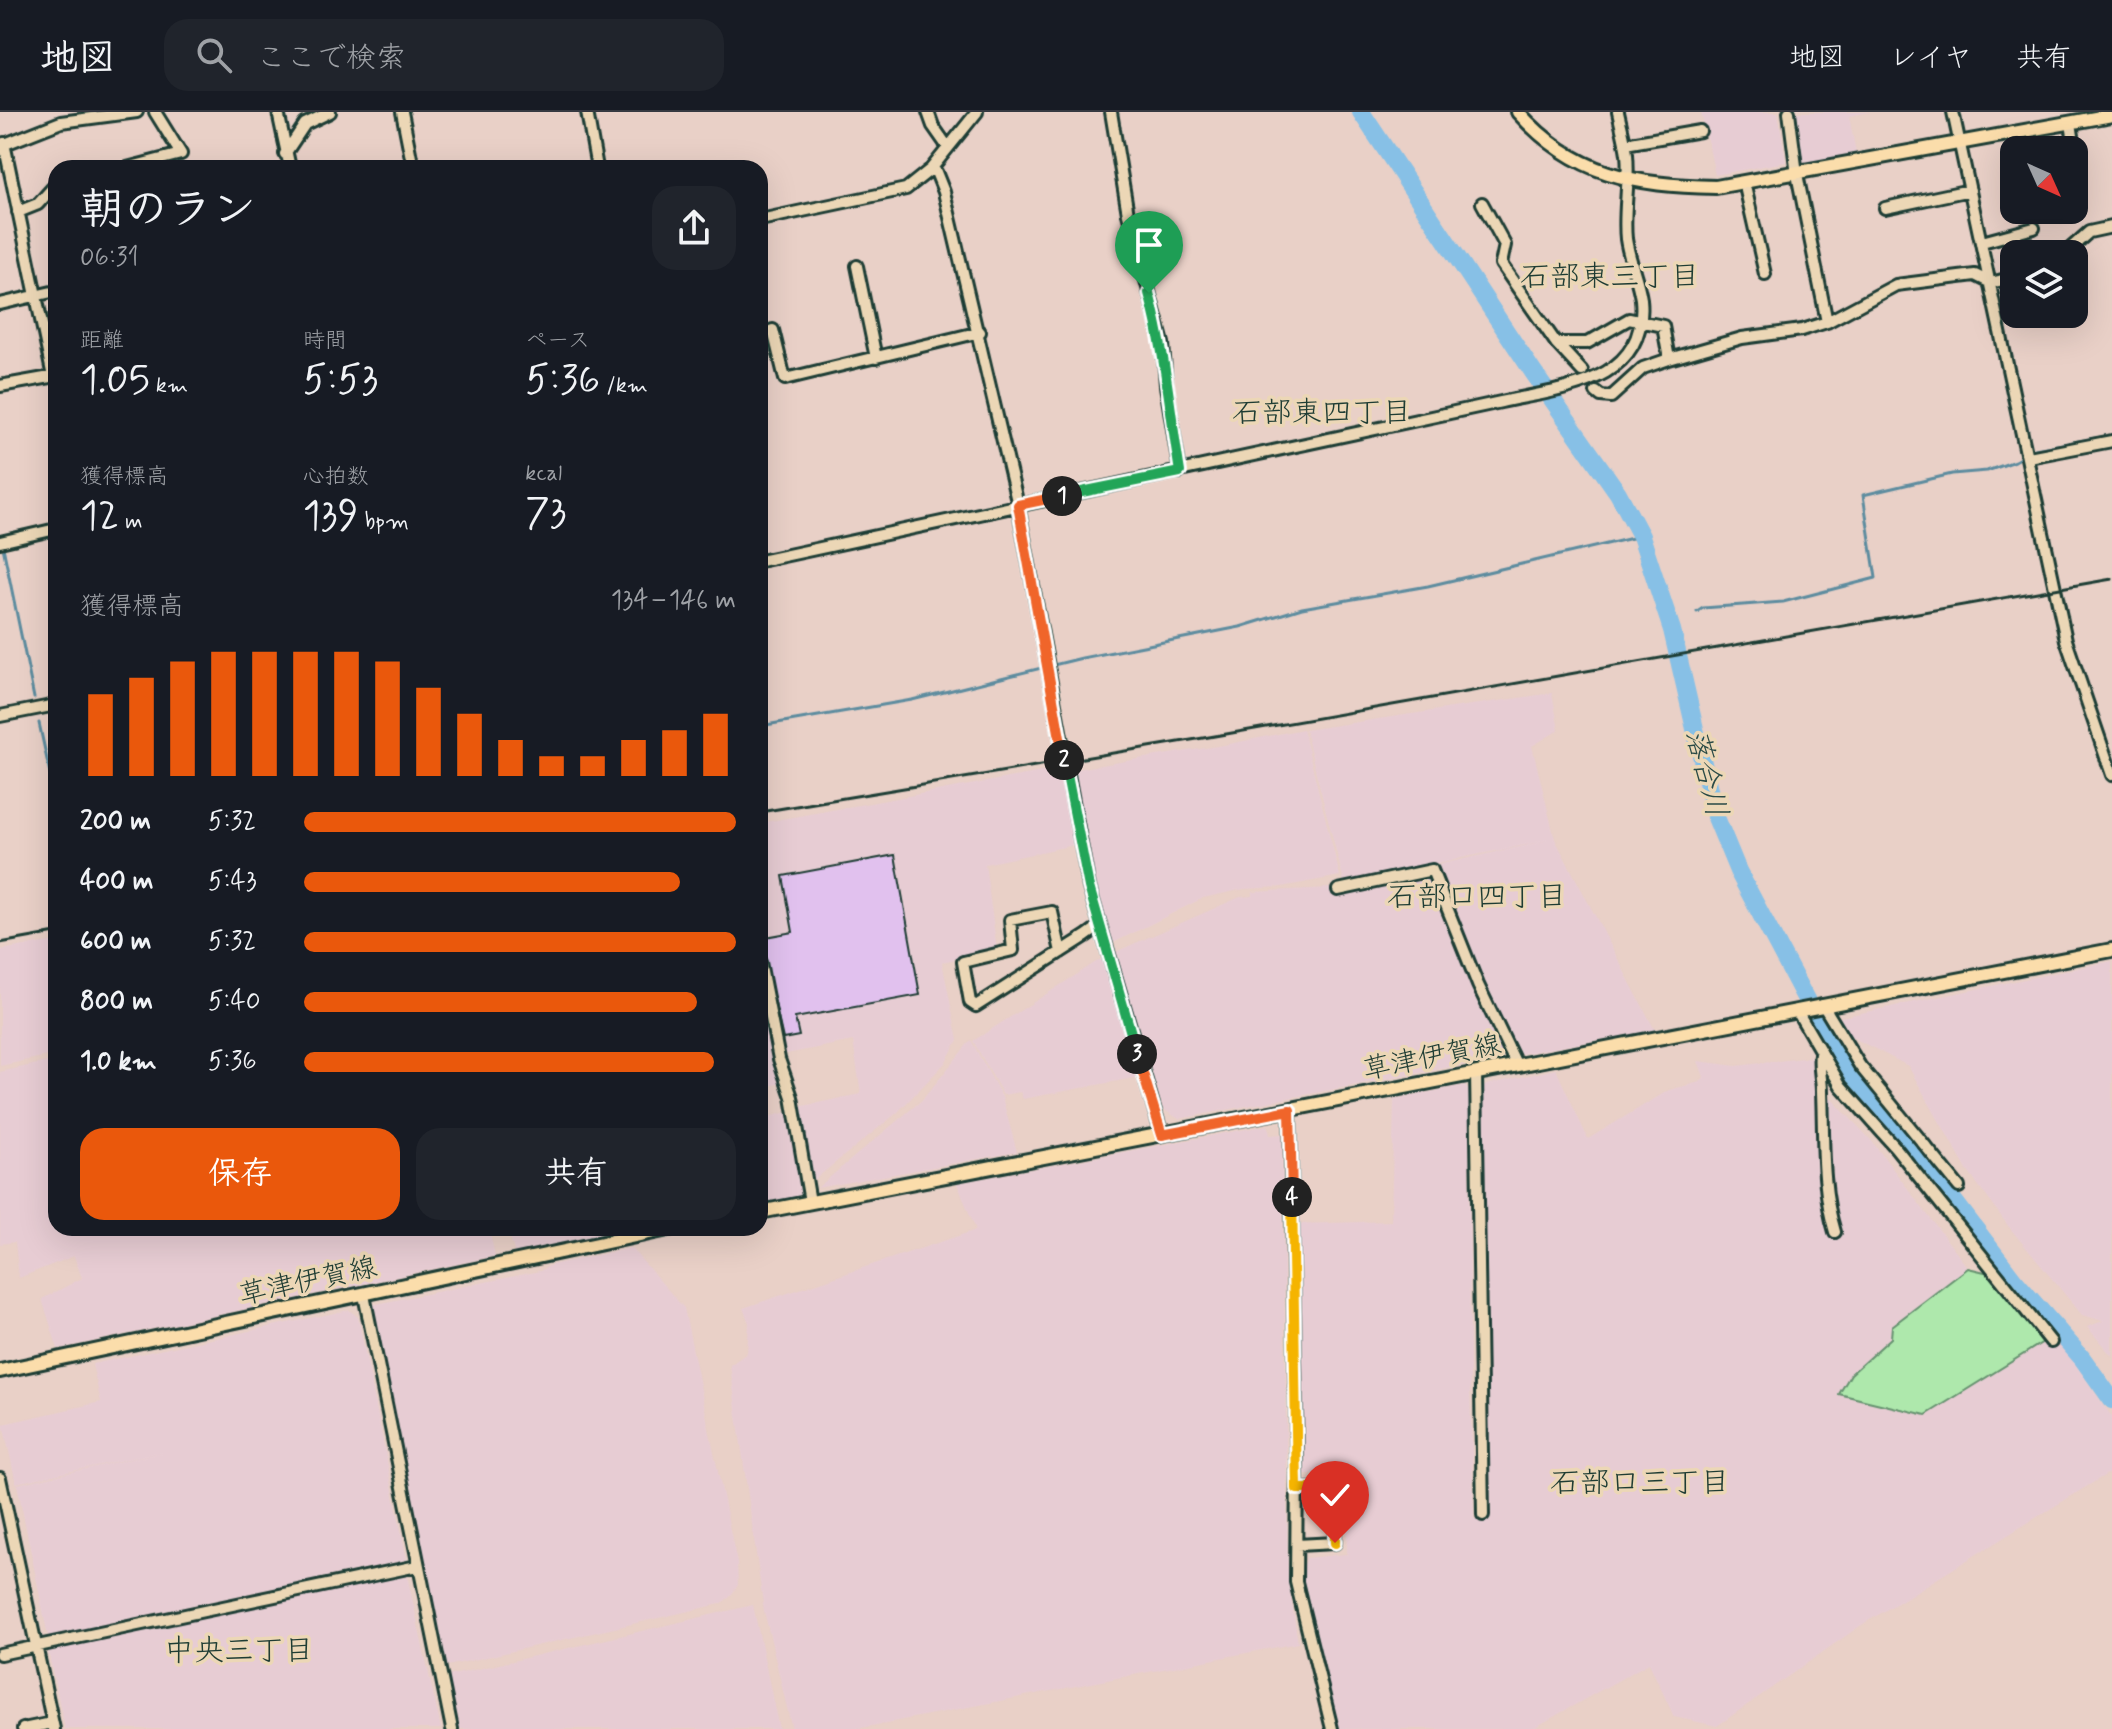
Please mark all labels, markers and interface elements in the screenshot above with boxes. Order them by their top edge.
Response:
search box [164,19,724,91]
icon: search [192,33,236,77]
text: 地図 [40,35,116,84]
text: ここで検索 [256,39,406,78]
text: 地図 [1789,40,1845,77]
text: レイヤ [1889,40,1972,77]
text: 共有 [2016,40,2072,77]
north arrow [2000,136,2088,224]
map controls [2000,136,2088,328]
text: 朝のラン [80,182,256,240]
button: share [652,186,736,270]
pin [1115,211,1183,293]
icon: arrive [1127,223,1171,267]
button: layers [2000,240,2088,328]
text: 06:31 [80,241,139,275]
district label: 石部東三丁目 [1520,258,1700,297]
text: 距離 [80,327,124,355]
text: 時間 [303,327,347,355]
text: ペース [525,327,590,355]
text: 1.05 [80,355,150,407]
text: 5:53 [303,355,378,407]
text: 5:36 [525,355,600,407]
text: km [150,372,188,400]
text: /km [600,372,648,400]
district label: 石部東四丁目 [1232,394,1412,433]
text: kcal [525,460,562,488]
text: 獲得標高 [80,463,168,491]
text: 心拍数 [303,463,369,491]
pin: 1 [1042,476,1082,516]
text: 1 [1057,482,1067,510]
text: 73 [525,488,567,540]
text: 12 [80,491,119,543]
text: 139 [303,491,359,543]
text: m [119,508,142,536]
text: bpm [359,508,409,536]
text: 134–146 m [611,584,736,618]
text: 獲得標高 [80,590,184,624]
water label: 落合川 [1676,725,1736,821]
pin: 2 [1044,740,1084,780]
text: 2 [1059,746,1069,774]
text: 200 m [80,805,151,839]
text: 5:32 [208,805,256,839]
text: 400 m [80,865,153,899]
text: 5:43 [208,865,257,899]
district label: 石部口四丁目 [1387,878,1567,917]
text: 600 m [80,925,152,959]
text: 5:32 [208,925,256,959]
text: 800 m [80,985,153,1019]
text: 5:40 [208,985,261,1019]
street label: 草津伊賀線 [1360,1026,1504,1090]
pin: 3 [1117,1034,1157,1074]
text: 3 [1132,1040,1142,1068]
text: 1.0 km [80,1045,157,1079]
text: 5:36 [208,1045,257,1079]
button: 保存 [80,1128,400,1220]
button: 共有 [416,1128,736,1220]
pin: 4 [1272,1177,1312,1217]
text: 4 [1286,1183,1298,1211]
street label: 草津伊賀線 [236,1249,380,1315]
pin [1301,1461,1369,1543]
district label: 石部口三丁目 [1550,1464,1730,1503]
icon: check [1313,1473,1357,1517]
district label: 中央三丁目 [164,1632,314,1671]

